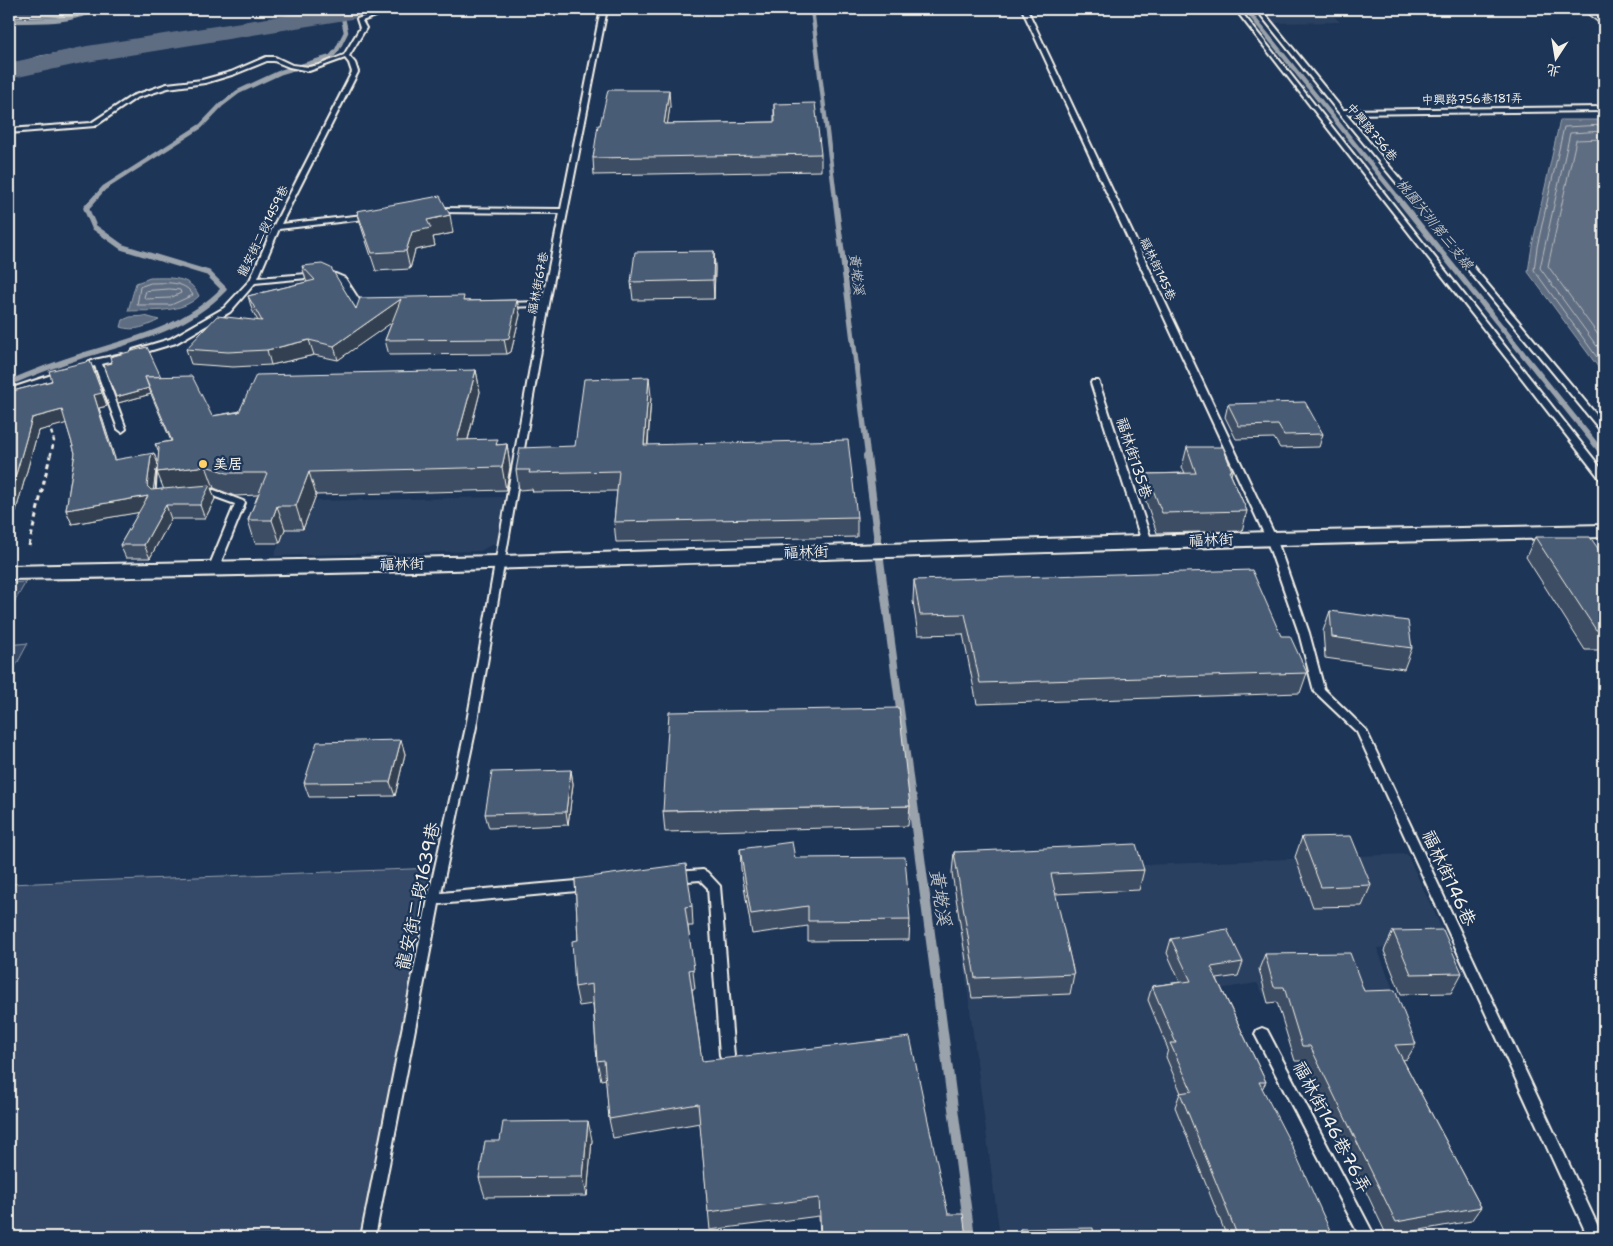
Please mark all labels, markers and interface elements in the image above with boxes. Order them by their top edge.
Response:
north arrow [1530,32,1580,82]
text: 北 [1545,60,1562,81]
street label: 中興路756巷181弄 [1421,90,1523,108]
street label: 中興路756巷 [1343,99,1401,165]
water label: 桃園大圳第三支線 [1393,175,1478,274]
street label: 龍安街二段1459巷 [234,183,292,279]
street label: 福林街145巷 [1136,235,1180,303]
street label: 福林街67巷 [524,250,552,316]
water label: 黃墘溪 [846,252,869,297]
street label: 福林街135巷 [1111,415,1157,501]
place label: 美居 [213,454,243,474]
marker: 美居 [197,458,209,470]
street label: 福林街 [1188,529,1234,551]
street label: 福林街 [783,541,829,563]
street label: 福林街 [379,554,425,574]
street label: 龍安街二段1639巷 [391,820,445,972]
street label: 福林街146巷 [1416,826,1482,930]
water label: 黃墘溪 [924,867,957,928]
street label: 福林街146巷76弄 [1287,1057,1377,1197]

